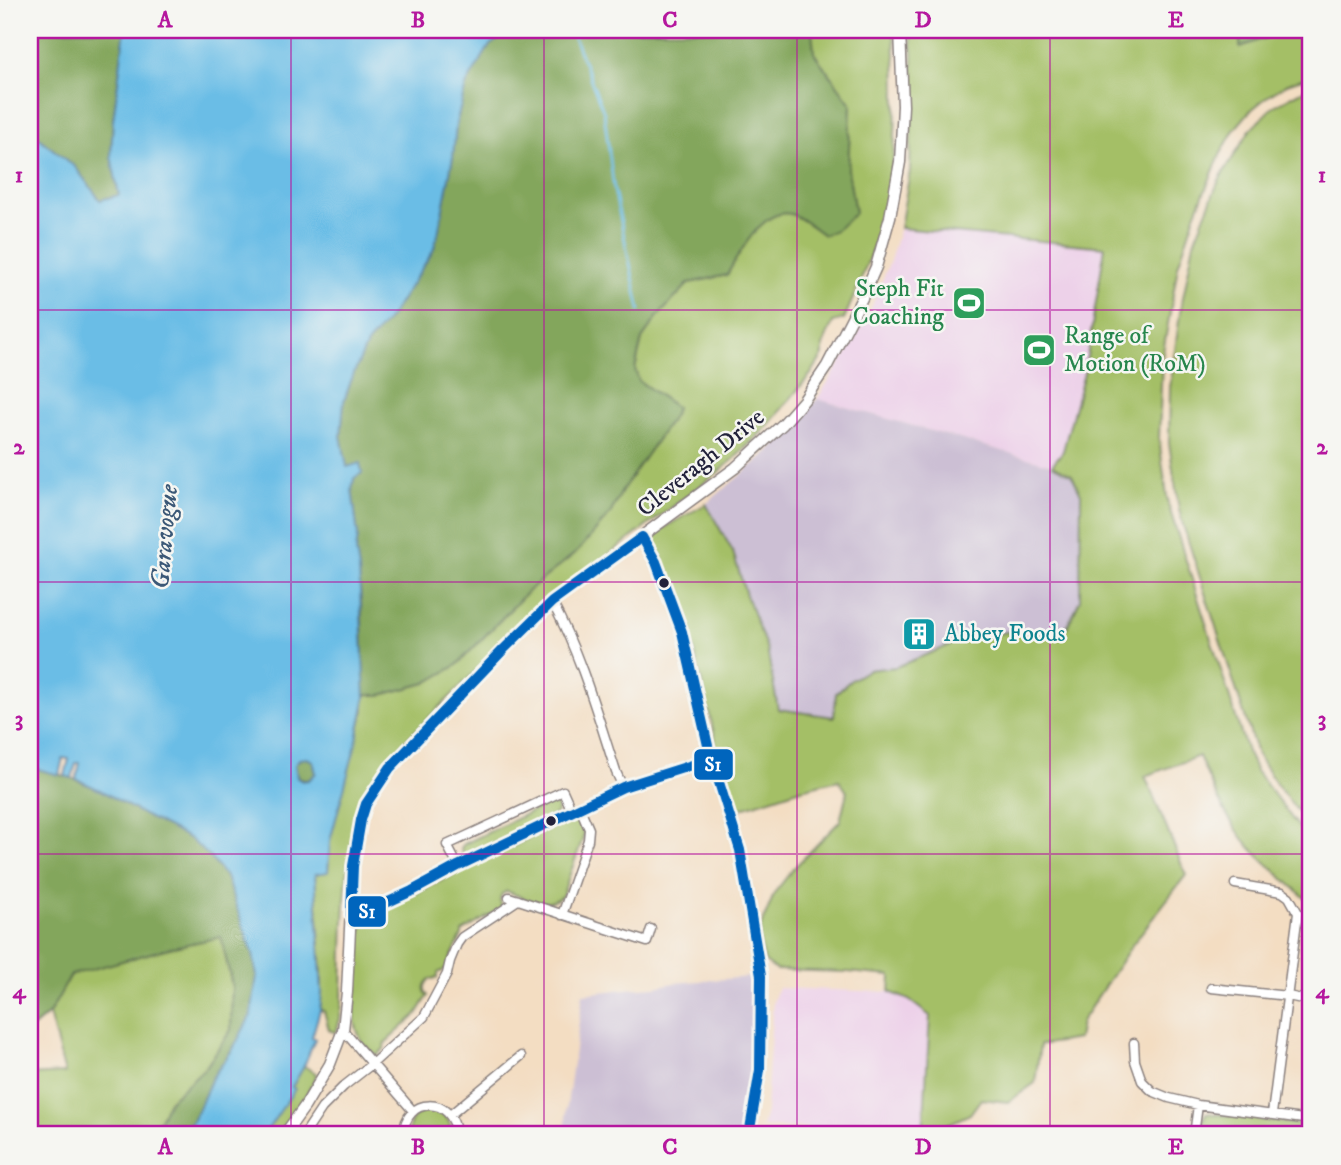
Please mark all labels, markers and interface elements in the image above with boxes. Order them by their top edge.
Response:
text: A [157,6,174,35]
text: B [411,6,425,35]
text: C [662,6,678,35]
text: D [914,6,932,35]
text: E [1168,6,1184,35]
text: 1 [15,161,23,190]
text: 1 [1318,161,1326,190]
place label: Steph Fit Coaching [853,274,944,332]
sports icon: Steph Fit Coaching [950,284,988,322]
place label: Range of Motion (RoM) [1064,321,1206,379]
sports icon: Range of Motion (RoM) [1020,331,1058,369]
street label: Cleveragh Drive [631,402,771,524]
text: 2 [13,433,25,462]
text: 2 [1316,433,1328,462]
water label: Garavogue [144,482,186,591]
unlabelled marker [657,576,671,590]
building icon: Abbey Foods [900,615,938,653]
place label: Abbey Foods [944,619,1065,649]
text: 3 [15,705,23,734]
text: 3 [1318,705,1326,734]
line badge: S1 [693,748,734,781]
text: S1 [705,754,721,777]
unlabelled marker [544,814,558,828]
line badge: S1 [347,895,387,928]
text: S1 [359,901,375,924]
text: 4 [12,977,27,1006]
text: 4 [1315,977,1330,1006]
text: A [157,1133,174,1162]
text: B [411,1133,425,1162]
text: C [662,1133,678,1162]
text: D [914,1133,932,1162]
text: E [1168,1133,1184,1162]

